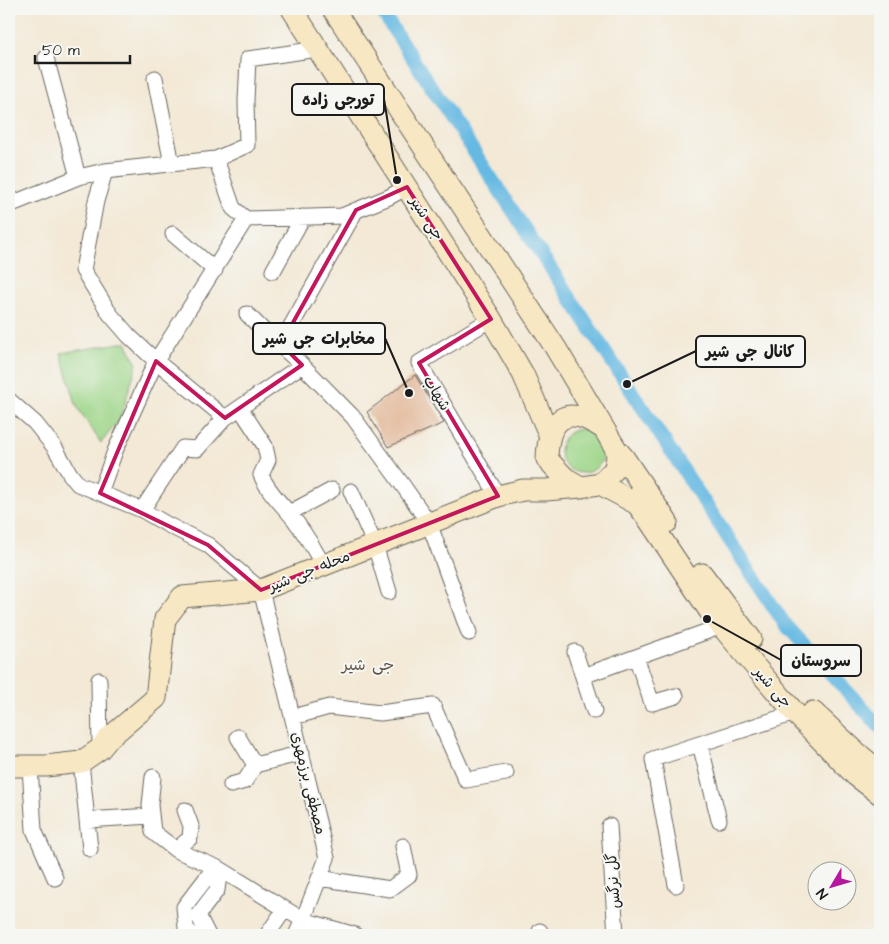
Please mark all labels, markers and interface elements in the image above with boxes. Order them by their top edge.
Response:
scale bar [35,32,130,64]
text: 50 m [42,40,80,61]
callout: تورجی زاده [292,84,384,115]
text: تورجی زاده [302,89,375,111]
street label: جی شیر [403,190,449,245]
callout: مخابرات جی شیر [253,323,385,354]
text: مخابرات جی شیر [261,328,375,350]
callout: کانال جی شیر [696,336,805,367]
text: کانال جی شیر [704,341,794,363]
street label: شهاب [418,372,455,415]
street label: محله جی شیر [263,546,353,598]
callout: سروستان [781,645,861,676]
text: سروستان [791,650,851,672]
district label: جی شیر [340,654,394,676]
street label: جی شیر [747,660,797,713]
street label: مصطفی برزمهری [286,730,331,837]
street label: گل نرگس [601,853,626,909]
north arrow [806,862,856,912]
text: N [812,884,833,903]

